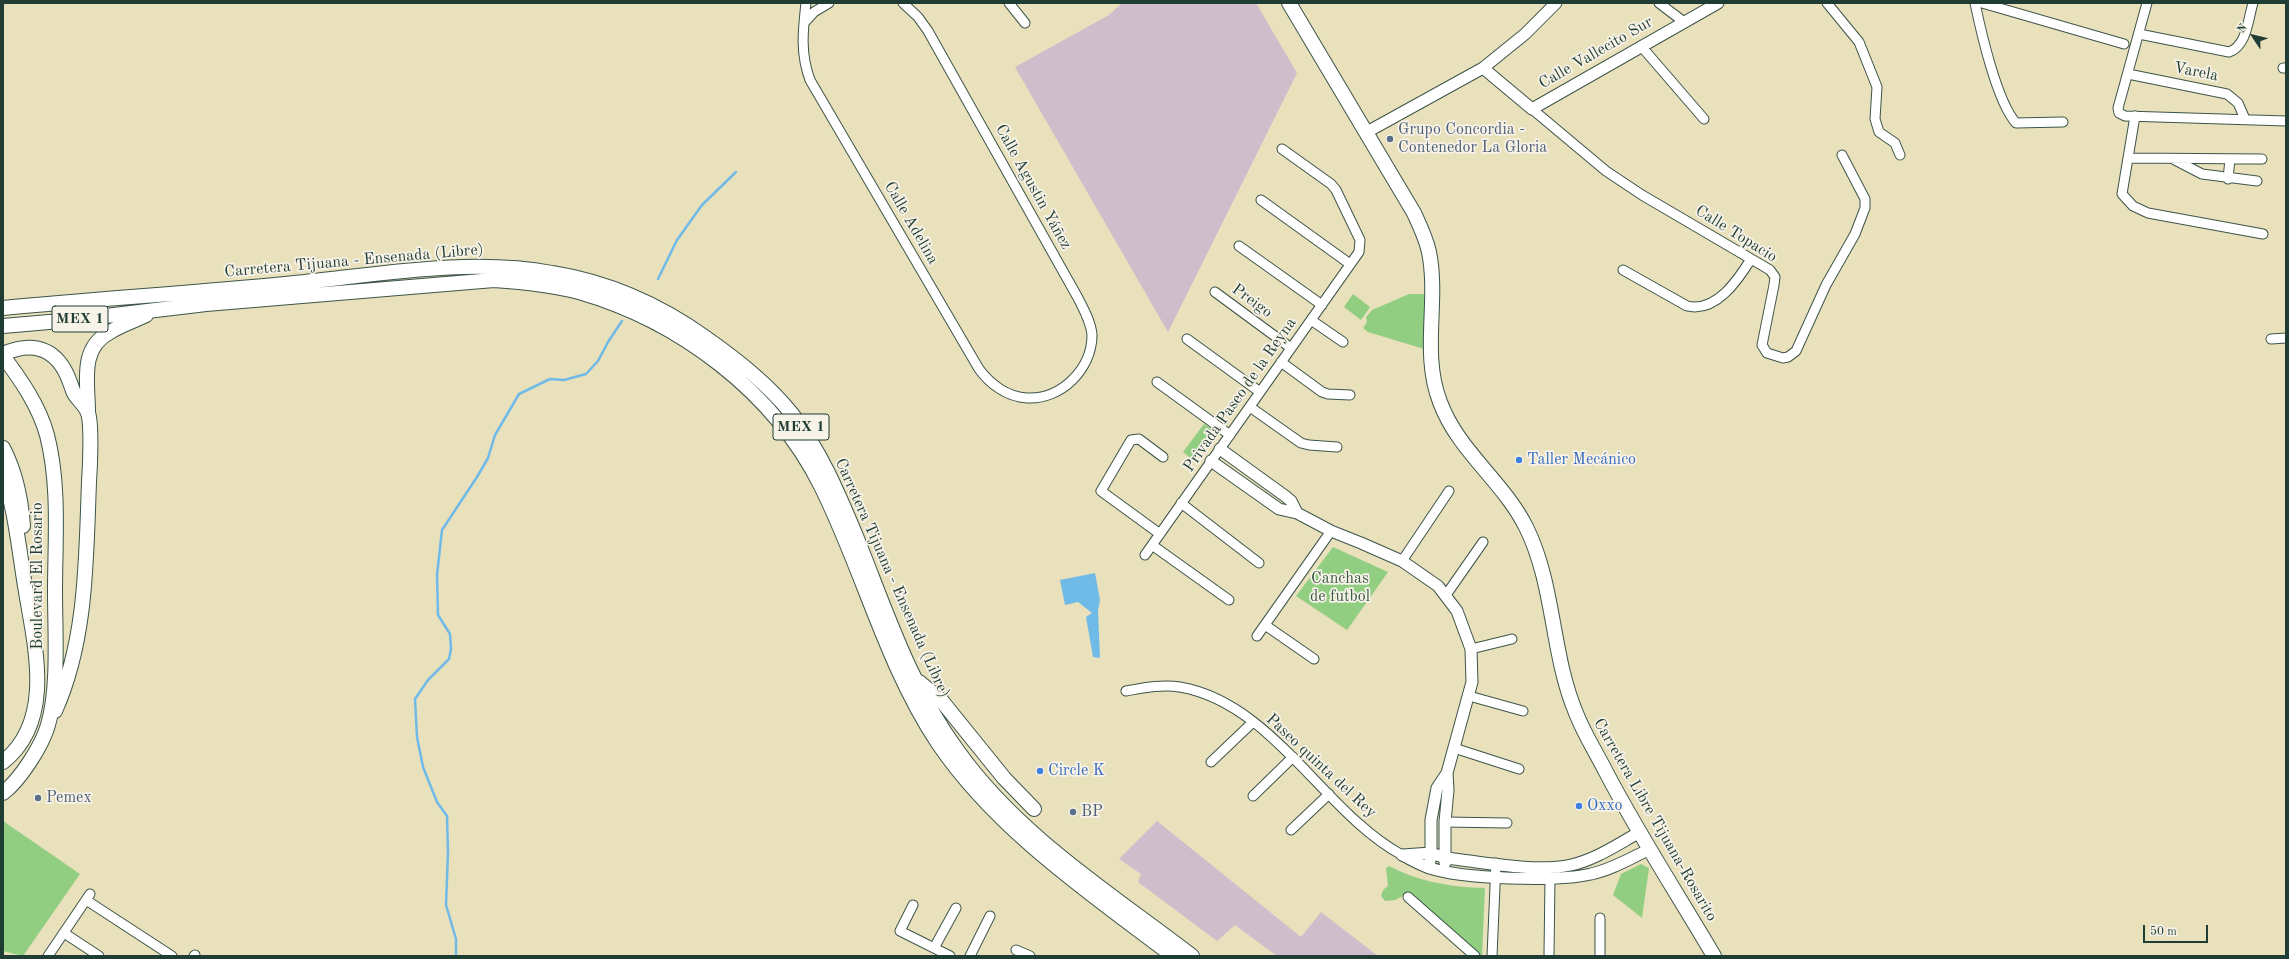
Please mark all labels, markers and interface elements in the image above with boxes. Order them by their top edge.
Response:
street label: Calle Vallecito Sur [1536,13,1656,93]
north arrow [2233,16,2273,56]
text: N [2236,22,2250,35]
street label: Varela [2172,58,2220,86]
place label: Grupo Concordia - Contenedor La Gloria [1398,120,1547,158]
street label: Calle Agustin Yáñez [991,121,1075,253]
marker: Grupo Concordia - Contenedor La Gloria [1385,134,1395,144]
street label: Calle Adelina [880,178,942,268]
street label: Calle Topacio [1692,201,1780,267]
street label: Carretera Tijuana - Ensenada (Libre) [224,240,484,282]
street label: Preigo [1228,280,1276,322]
road number: MEX 1 [52,306,108,332]
street label: Privada Paseo de la Reyna [1179,314,1301,476]
road number: MEX 1 [773,414,829,440]
place label: Taller Mecánico [1527,450,1636,470]
street label: Carretera Tijuana - Ensenada (Libre) [830,455,954,701]
marker: Taller Mecánico [1514,455,1524,465]
street label: Boulevard El Rosario [28,502,48,650]
park label: Canchas de futbol [1310,569,1370,607]
street label: Paseo quinta del Rey [1262,710,1380,822]
street label: Carretera Libre Tijuana-Rosarito [1589,715,1721,925]
place label: Circle K [1048,761,1105,781]
marker: Circle K [1035,766,1045,776]
place label: Pemex [46,788,92,808]
marker: Pemex [33,793,43,803]
place label: Oxxo [1587,796,1622,816]
marker: Oxxo [1574,801,1584,811]
place label: BP [1081,802,1103,822]
marker: BP [1068,807,1078,817]
scale bar [2145,917,2210,943]
text: 50 m [2150,926,2177,938]

